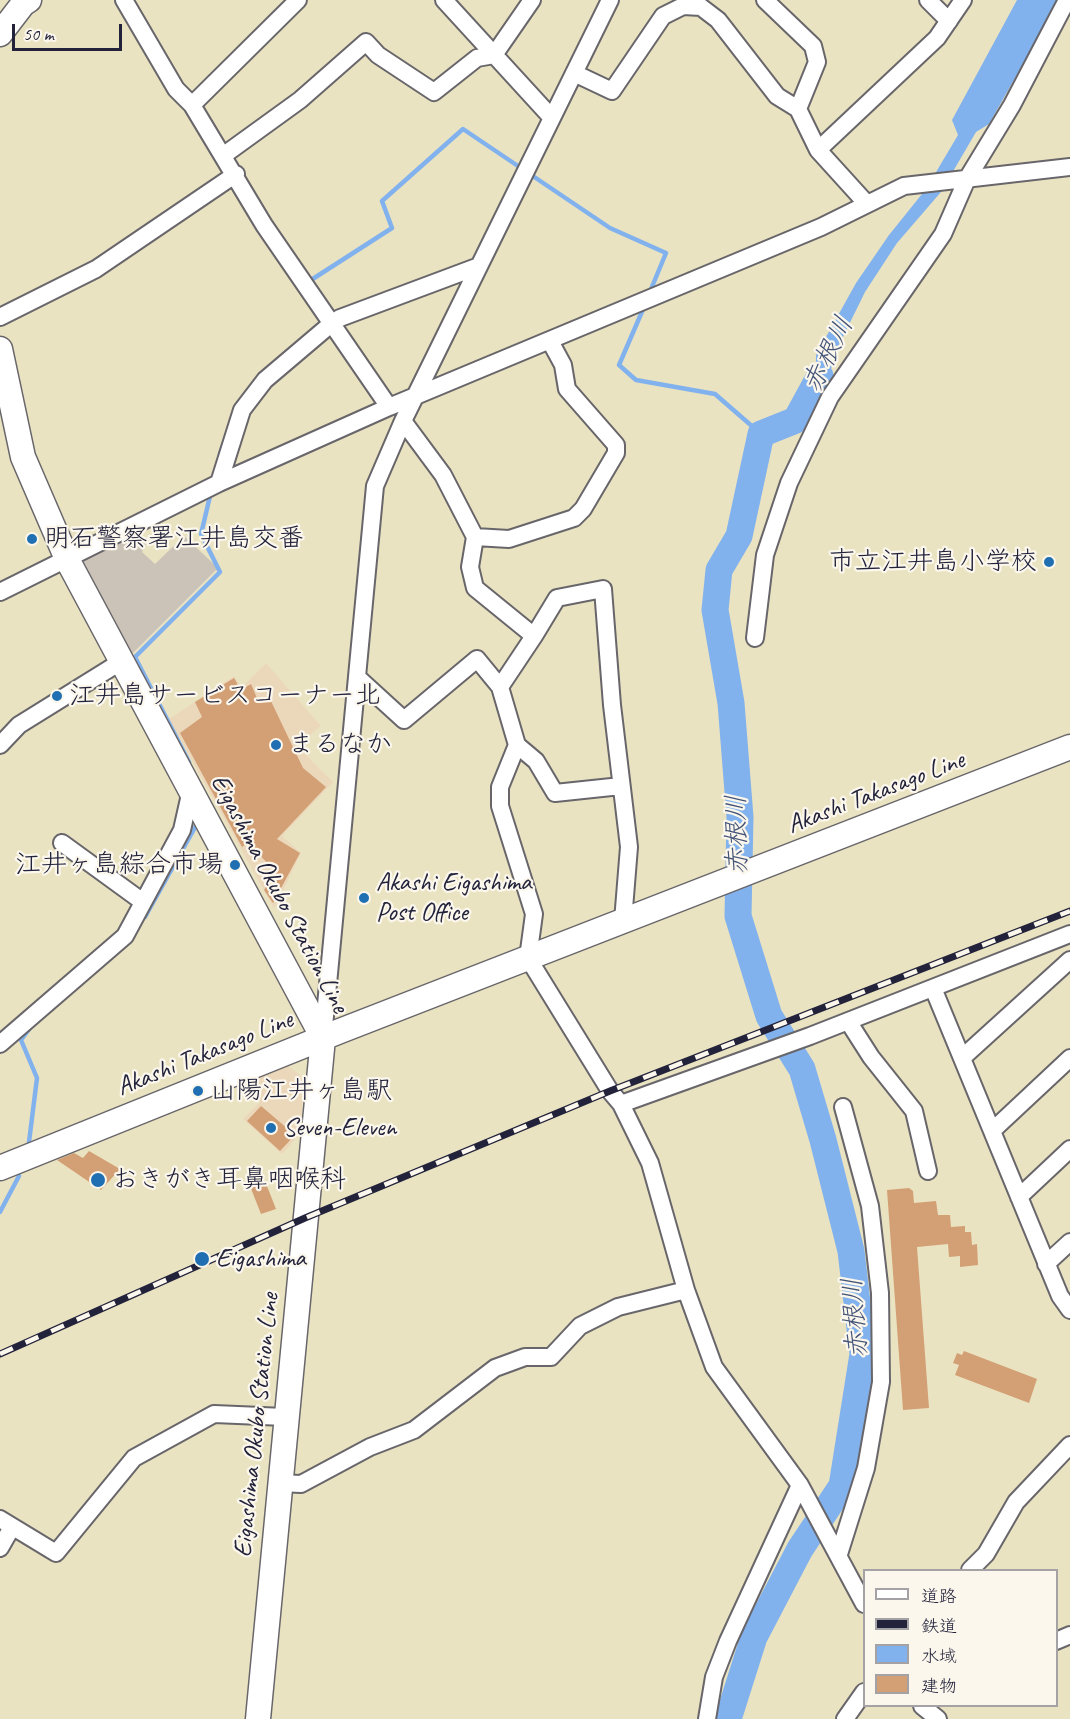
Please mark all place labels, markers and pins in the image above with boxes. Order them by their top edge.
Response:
place label: 明石警察署江井島交番 [44,523,304,555]
marker: 明石警察署江井島交番 [25,532,39,546]
place label: 市立江井島小学校 [829,546,1037,578]
marker: 市立江井島小学校 [1042,555,1056,569]
place label: 江井島サービスコーナー北 [69,680,381,712]
marker: 江井島サービスコーナー北 [50,689,64,703]
place label: まるなか [288,729,392,761]
marker: まるなか [269,738,283,752]
place label: 江井ヶ島綜合市場 [15,849,223,881]
marker: 江井ヶ島綜合市場 [228,858,242,872]
place label: Akashi Eigashima Post Office [376,867,531,928]
marker: Akashi Eigashima Post Office [357,891,371,905]
place label: 山陽江井ヶ島駅 [210,1075,392,1107]
marker: 山陽江井ヶ島駅 [191,1084,205,1098]
place label: Seven-Eleven [283,1112,396,1144]
marker: Seven-Eleven [264,1121,278,1135]
place label: おきがき耳鼻咽喉科 [112,1164,346,1196]
marker: おきがき耳鼻咽喉科 [89,1171,107,1189]
place label: Eigashima [216,1243,306,1275]
marker: Eigashima [193,1250,211,1268]

